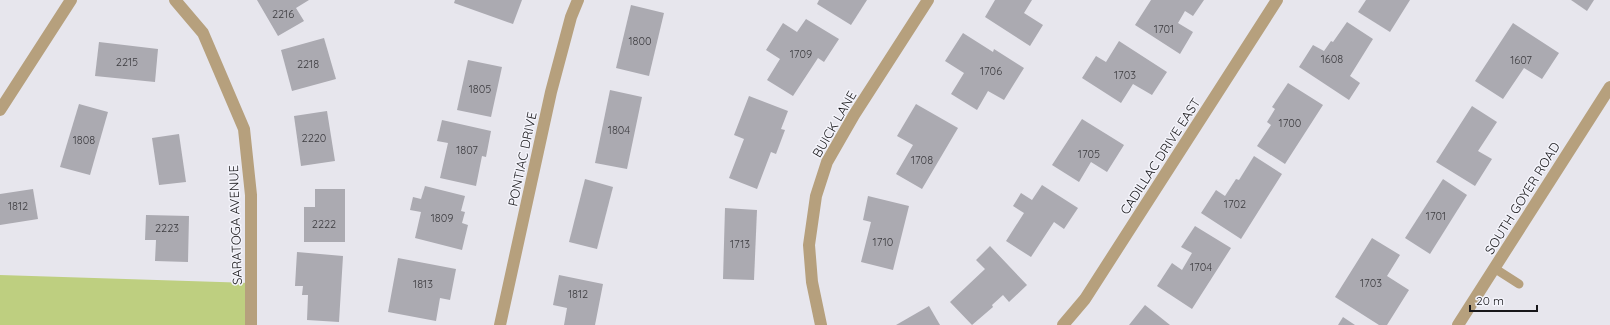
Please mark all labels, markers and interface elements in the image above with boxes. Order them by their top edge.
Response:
house number: 2216 [272,7,294,21]
house number: 1701 [1154,22,1174,36]
house number: 1800 [628,34,652,48]
house number: 1709 [790,47,812,61]
house number: 1608 [1321,52,1343,66]
house number: 1607 [1510,53,1532,67]
house number: 2215 [116,55,138,69]
house number: 2218 [297,57,319,71]
house number: 1706 [980,64,1002,78]
house number: 1703 [1114,68,1136,82]
house number: 1805 [469,82,491,96]
street label: BUICK LANE [809,88,859,160]
street label: CADILLAC DRIVE EAST [1116,95,1204,217]
street label: PONTIAC DRIVE [504,110,540,208]
house number: 1700 [1279,116,1301,130]
house number: 1804 [608,123,630,137]
house number: 2220 [302,131,326,145]
house number: 1808 [73,133,95,147]
street label: SOUTH GOYER ROAD [1481,139,1563,257]
house number: 1807 [456,143,478,157]
house number: 1705 [1078,147,1100,161]
house number: 1708 [911,153,933,167]
street label: SARATOGA AVENUE [225,165,245,285]
house number: 1702 [1224,197,1246,211]
house number: 1812 [8,199,28,213]
house number: 1701 [1426,209,1446,223]
house number: 1809 [431,211,453,225]
house number: 2222 [312,217,336,231]
house number: 2223 [155,221,179,235]
house number: 1710 [873,235,893,249]
house number: 1713 [730,237,750,251]
house number: 1704 [1190,260,1212,274]
house number: 1703 [1360,276,1382,290]
house number: 1813 [413,277,433,291]
house number: 1812 [568,287,588,301]
scale bar [1470,287,1537,313]
text: 20 m [1476,293,1504,308]

